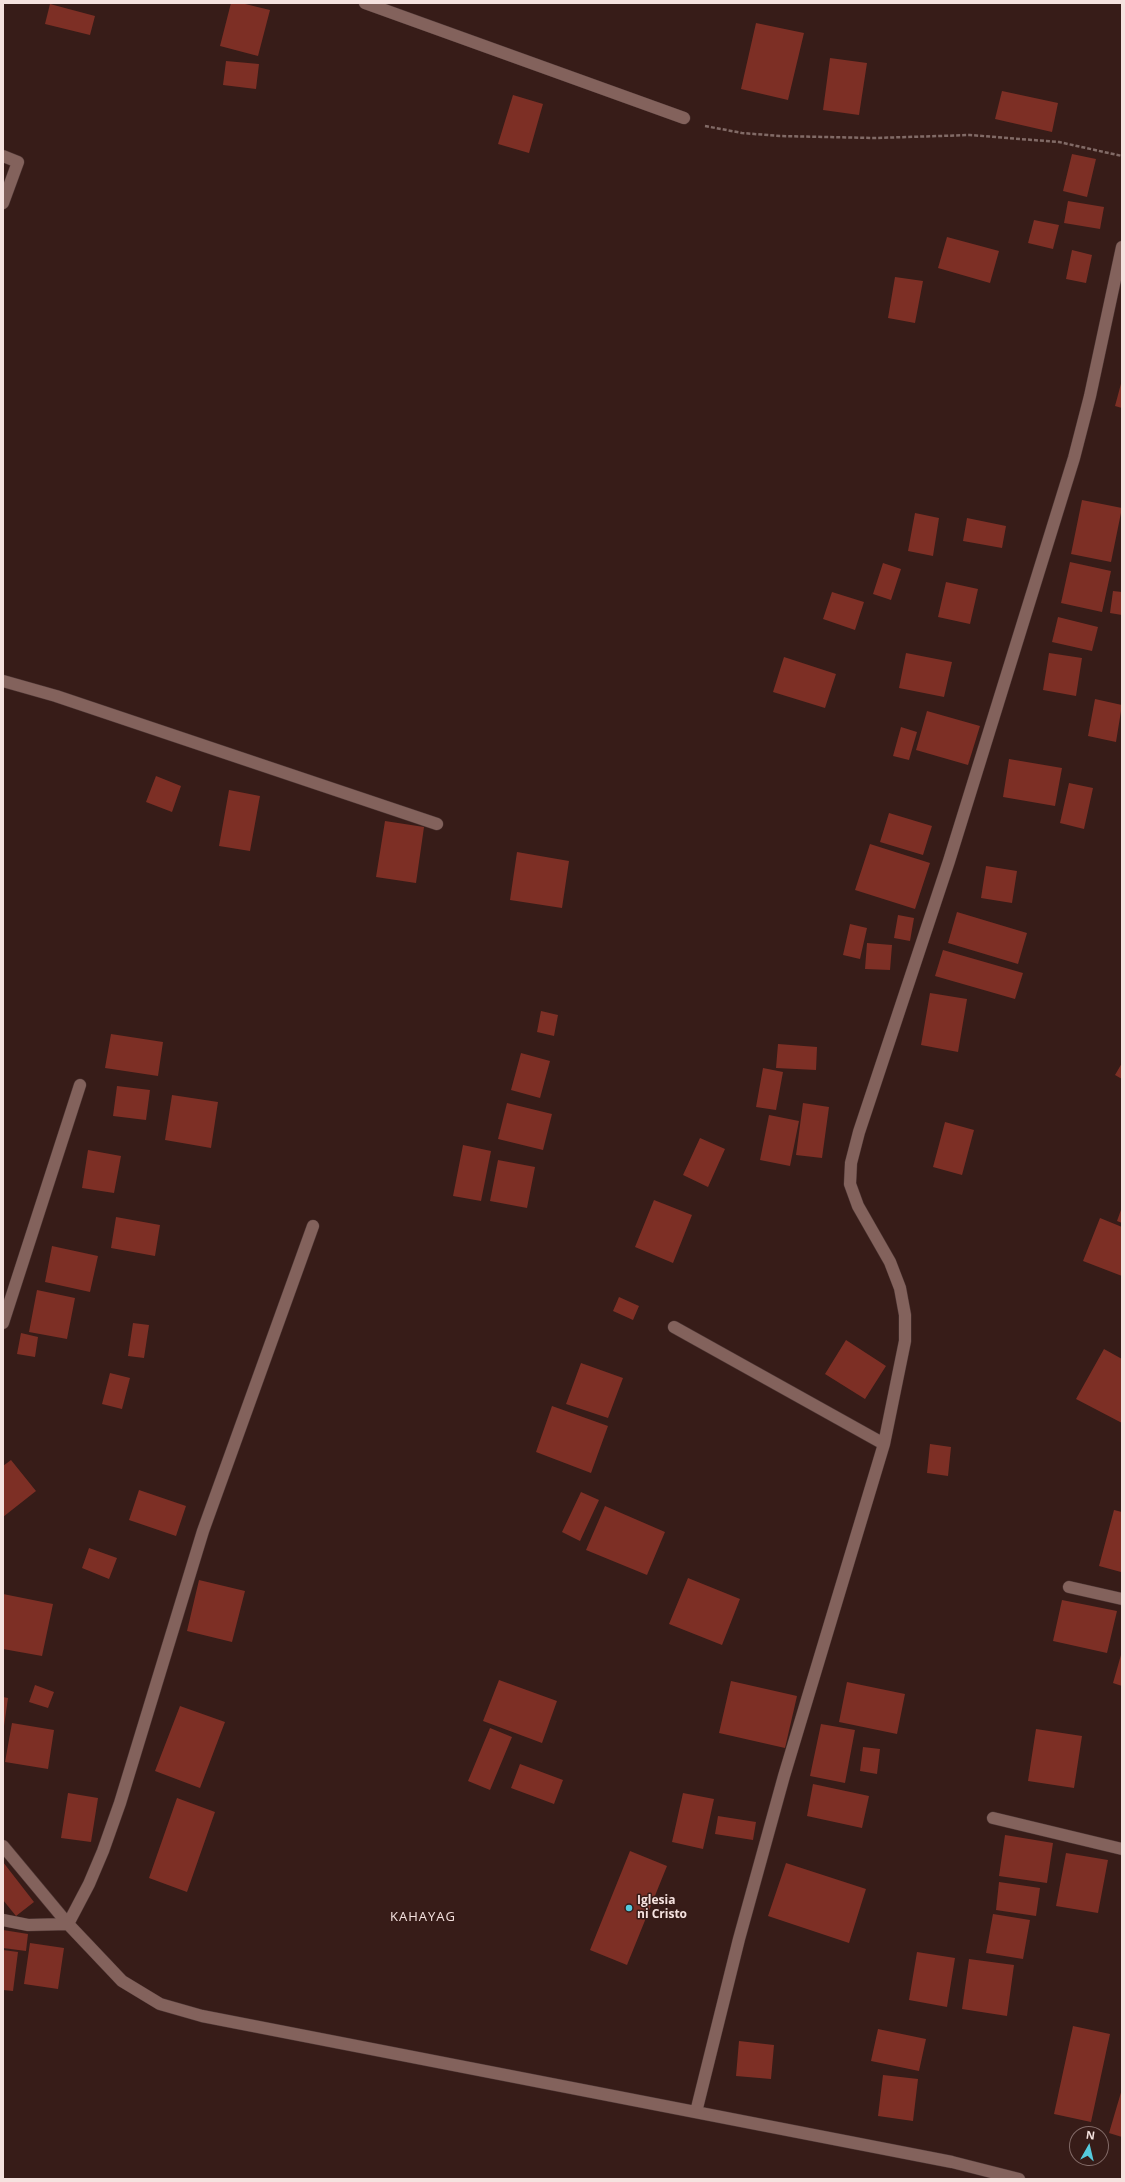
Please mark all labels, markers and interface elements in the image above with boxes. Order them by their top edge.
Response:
place label: Iglesia ni Cristo [637,1894,687,1922]
marker: Iglesia ni Cristo [624,1903,634,1913]
district label: KAHAYAG [390,1909,456,1925]
north arrow [1069,2126,1109,2166]
text: N [1085,2127,1096,2143]

